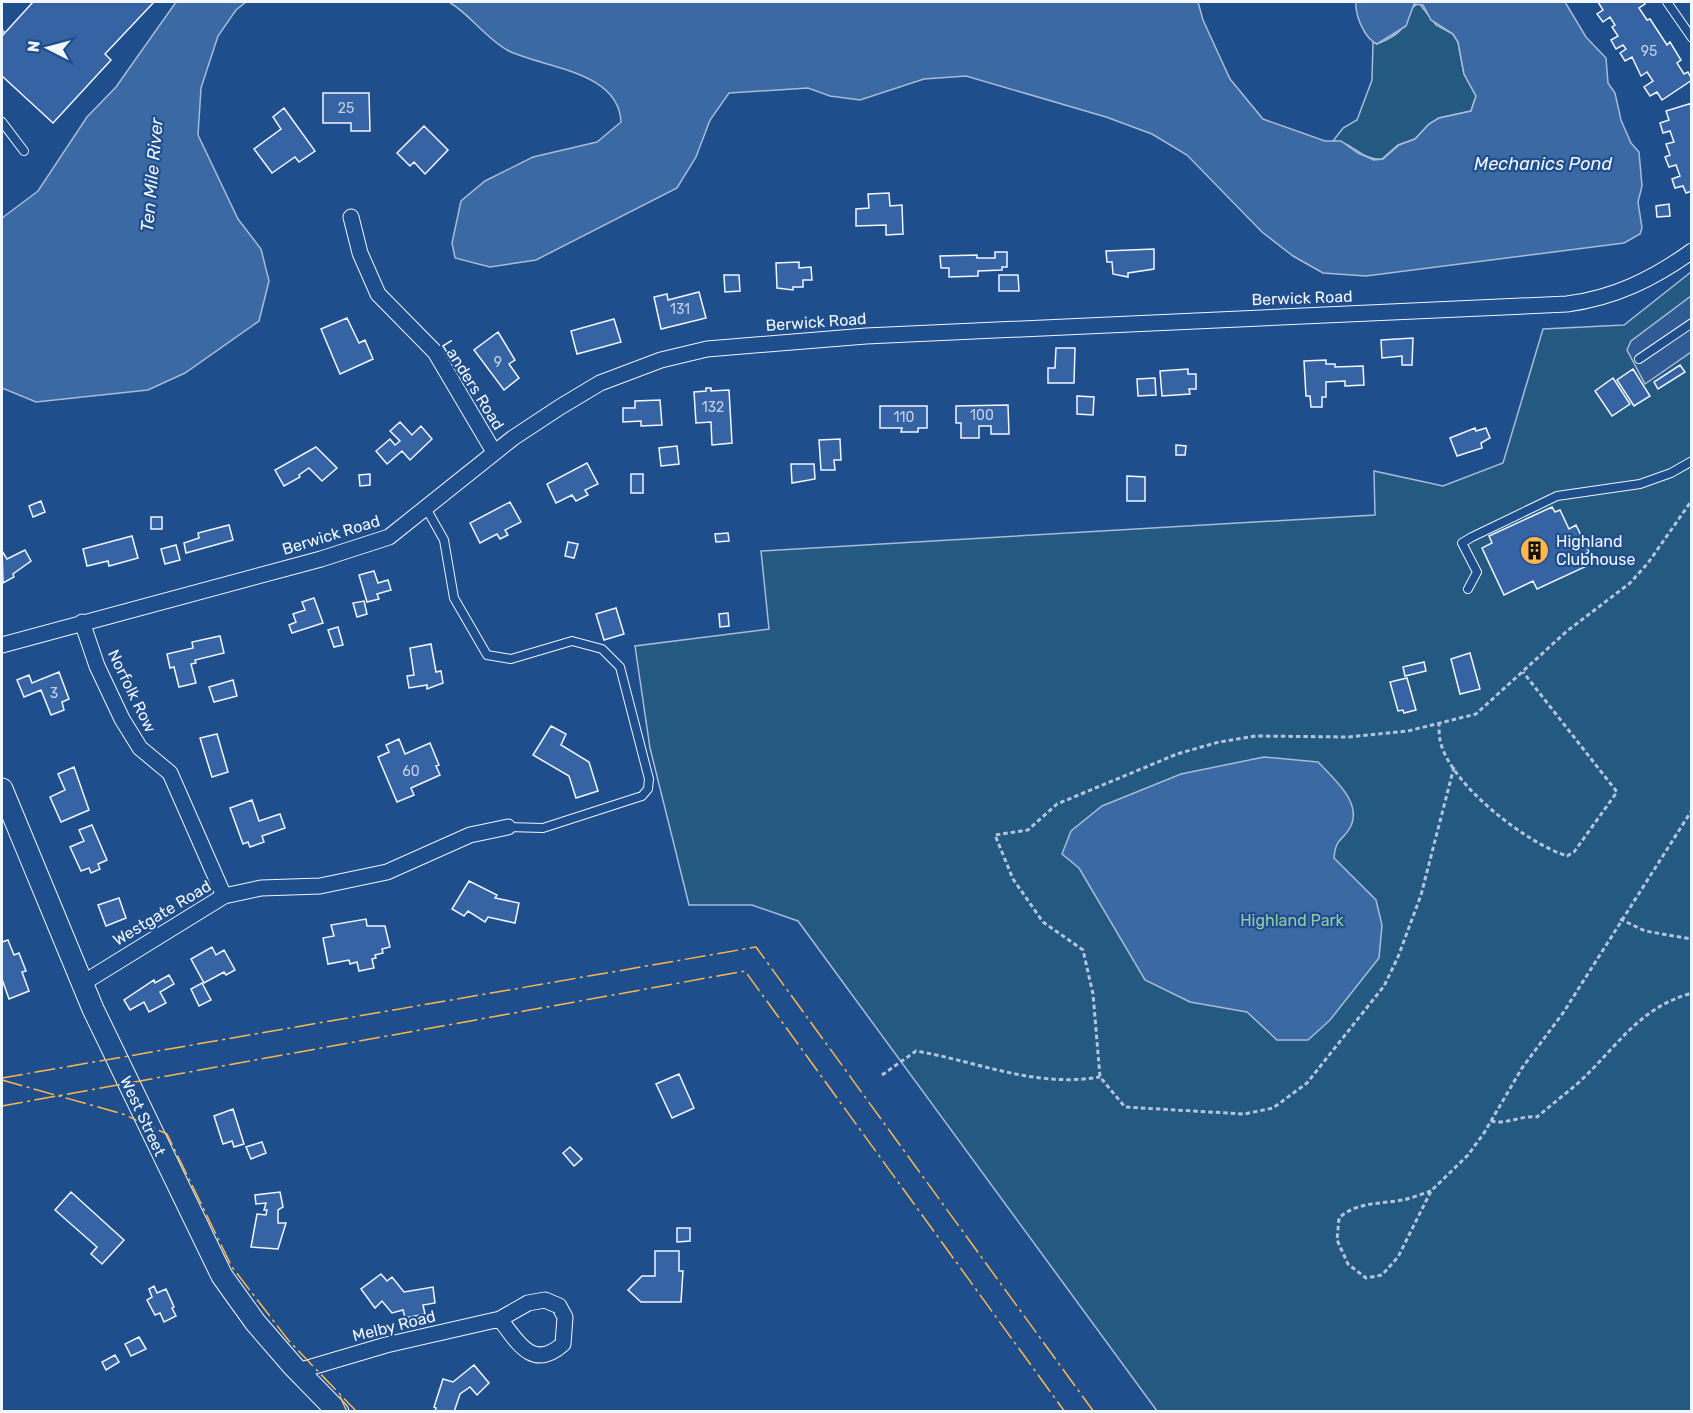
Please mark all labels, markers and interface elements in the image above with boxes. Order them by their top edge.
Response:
north arrow [18,18,78,78]
text: N [24,40,44,53]
house number: 95 [1641,43,1657,60]
house number: 25 [338,100,354,117]
water label: Ten Mile River [136,116,168,233]
water label: Mechanics Pond [1474,153,1612,175]
street label: Berwick Road [1251,287,1353,309]
house number: 131 [670,301,690,318]
street label: Berwick Road [765,309,867,335]
street label: Landers Road [438,337,508,433]
house number: 9 [494,354,502,371]
house number: 132 [702,399,724,416]
house number: 100 [970,407,994,424]
house number: 110 [894,409,915,426]
street label: Berwick Road [280,511,382,559]
place label: Highland Clubhouse [1556,532,1635,569]
building icon: Highland Clubhouse [1519,534,1551,566]
street label: Norfolk Row [104,647,160,736]
house number: 3 [50,685,58,702]
house number: 60 [402,763,420,780]
street label: Westgate Road [109,876,215,950]
park label: Highland Park [1240,911,1345,930]
street label: West Street [116,1073,170,1159]
street label: Melby Road [350,1306,438,1346]

